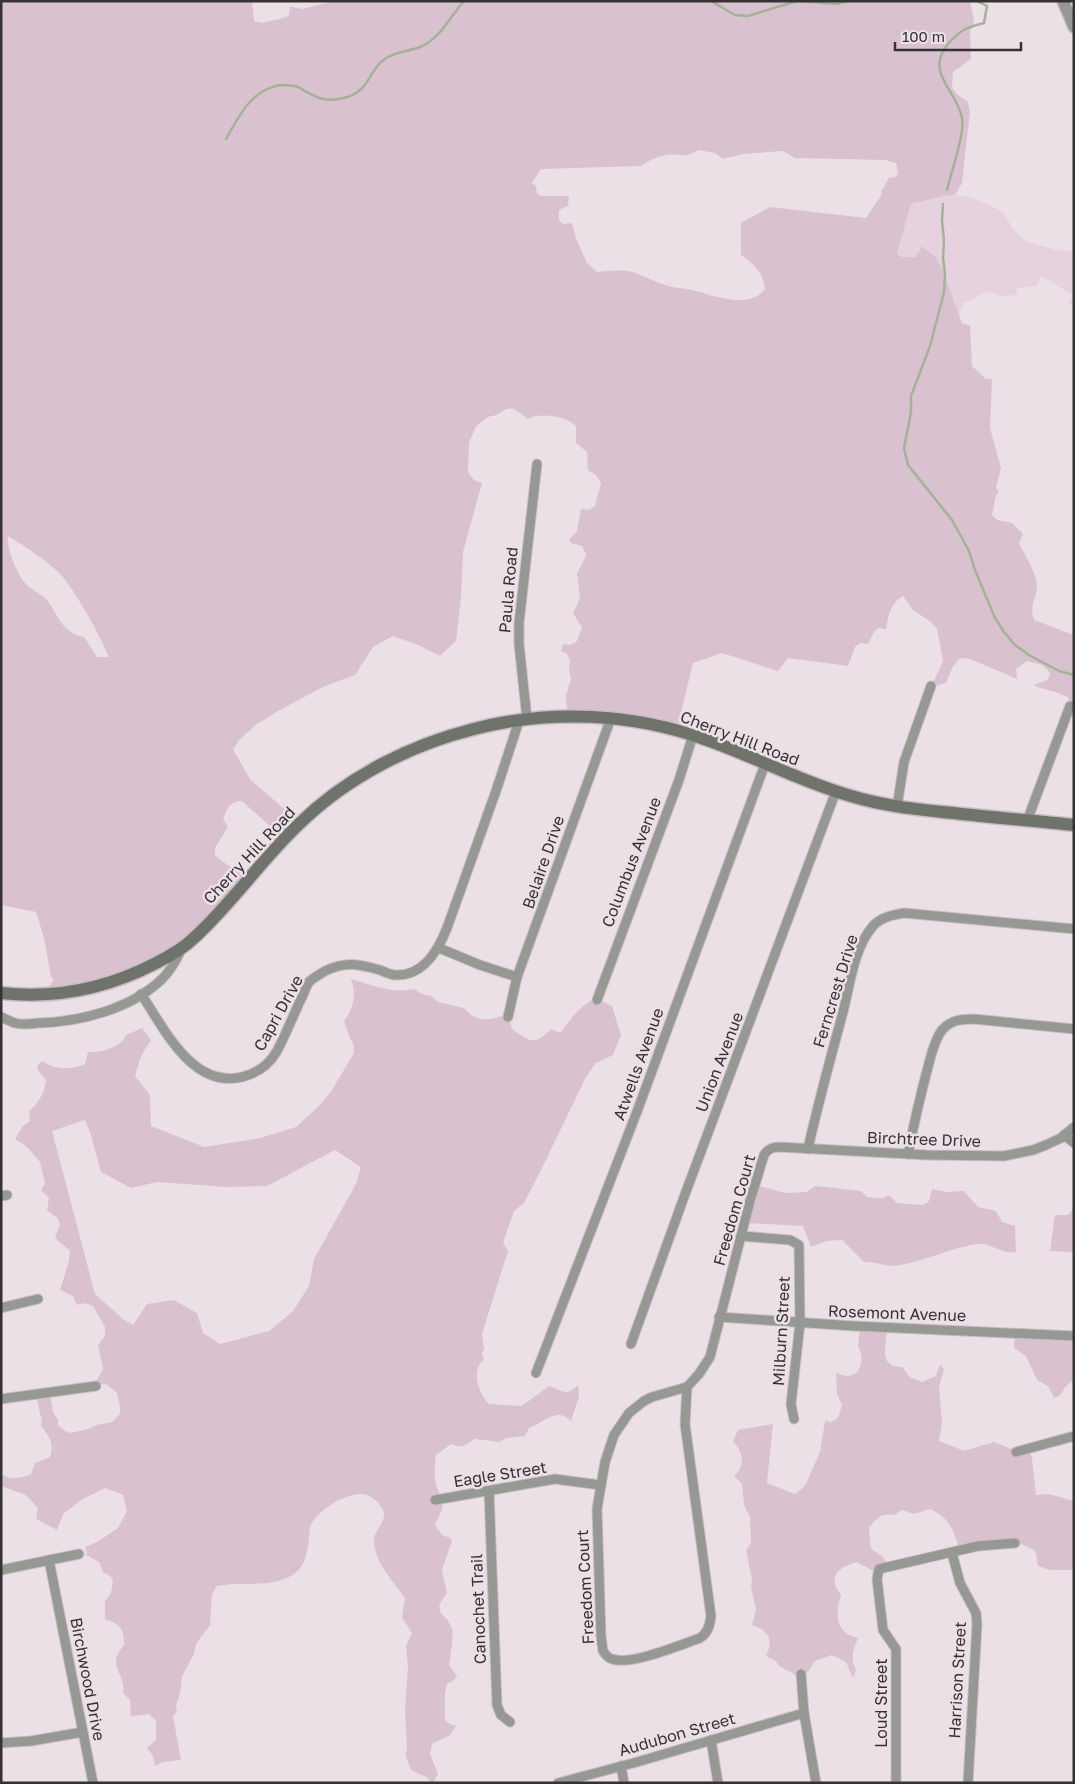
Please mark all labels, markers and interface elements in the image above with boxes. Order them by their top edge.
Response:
scale bar [895,20,1021,52]
text: 100 m [902,27,945,45]
street label: Paula Road [494,546,522,634]
street label: Cherry Hill Road [678,706,802,770]
street label: Columbus Avenue [597,794,665,930]
street label: Cherry Hill Road [199,802,299,908]
street label: Belaire Drive [518,813,568,911]
street label: Ferncrest Drive [808,932,862,1050]
street label: Capri Drive [249,971,307,1055]
street label: Atwells Avenue [608,1005,668,1123]
street label: Union Avenue [691,1009,747,1115]
street label: Birchtree Drive [867,1127,981,1151]
street label: Freedom Court [709,1152,759,1268]
street label: Milburn Street [768,1275,794,1387]
street label: Rosemont Avenue [827,1301,967,1325]
street label: Eagle Street [452,1457,548,1491]
street label: Freedom Court [572,1529,598,1645]
street label: Canochet Trail [466,1553,490,1665]
street label: Birchwood Drive [66,1616,110,1742]
street label: Harrison Street [944,1621,970,1739]
street label: Loud Street [871,1658,891,1748]
street label: Audubon Street [616,1708,738,1760]

